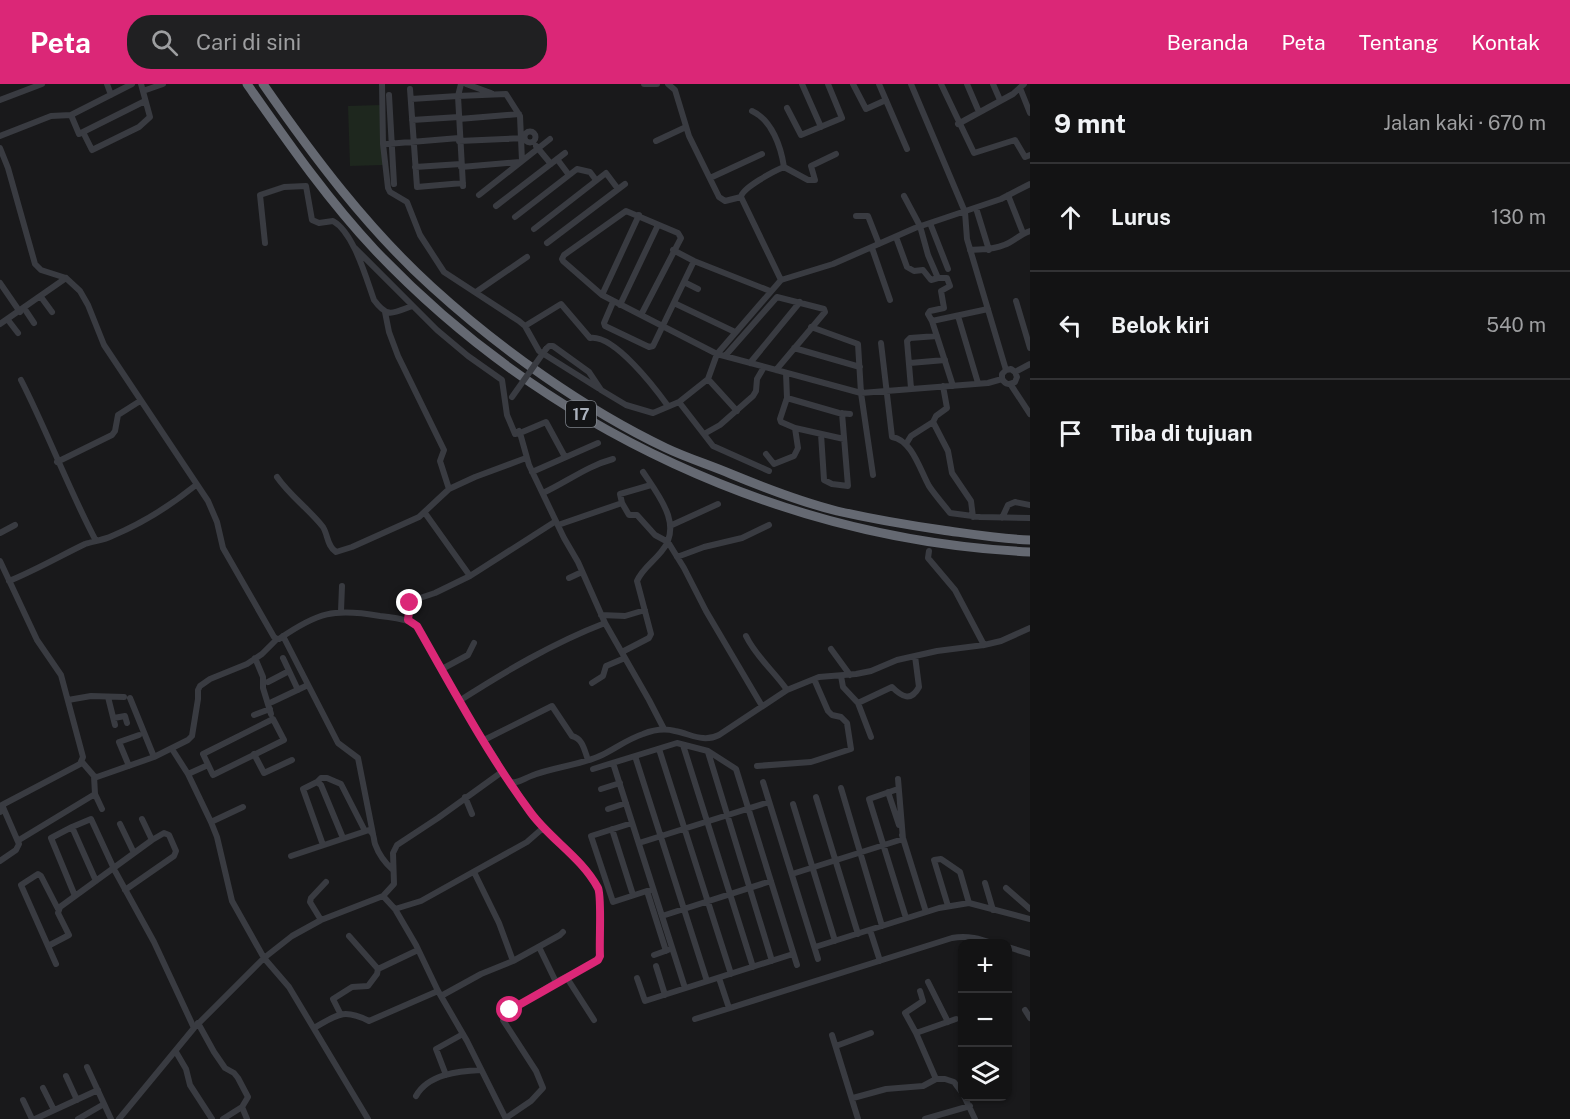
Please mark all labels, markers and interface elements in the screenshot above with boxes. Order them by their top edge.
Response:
search box [127,15,547,69]
text: Peta [30,26,91,59]
icon: search [148,26,181,59]
text: Cari di sini [196,29,301,55]
text: Beranda [1167,30,1248,55]
text: Peta [1281,30,1326,55]
text: Tentang [1359,30,1438,55]
text: Kontak [1471,30,1540,55]
text: 9 mnt [1054,108,1126,139]
text: Jalan kaki · 670 m [1383,111,1546,135]
icon: ahead [1054,201,1087,234]
text: Lurus [1111,204,1171,230]
text: 130 m [1491,205,1546,229]
icon: left [1054,309,1087,342]
text: Belok kiri [1111,312,1209,338]
text: 540 m [1486,313,1546,337]
road number: 17 [566,401,596,427]
icon: arrive [1054,417,1087,450]
text: Tiba di tujuan [1111,420,1252,446]
route end [396,589,422,615]
map controls [958,939,1012,1101]
button: + [958,939,1012,993]
button: − [958,993,1012,1047]
route start [496,996,522,1022]
button: layers [958,1047,1012,1101]

